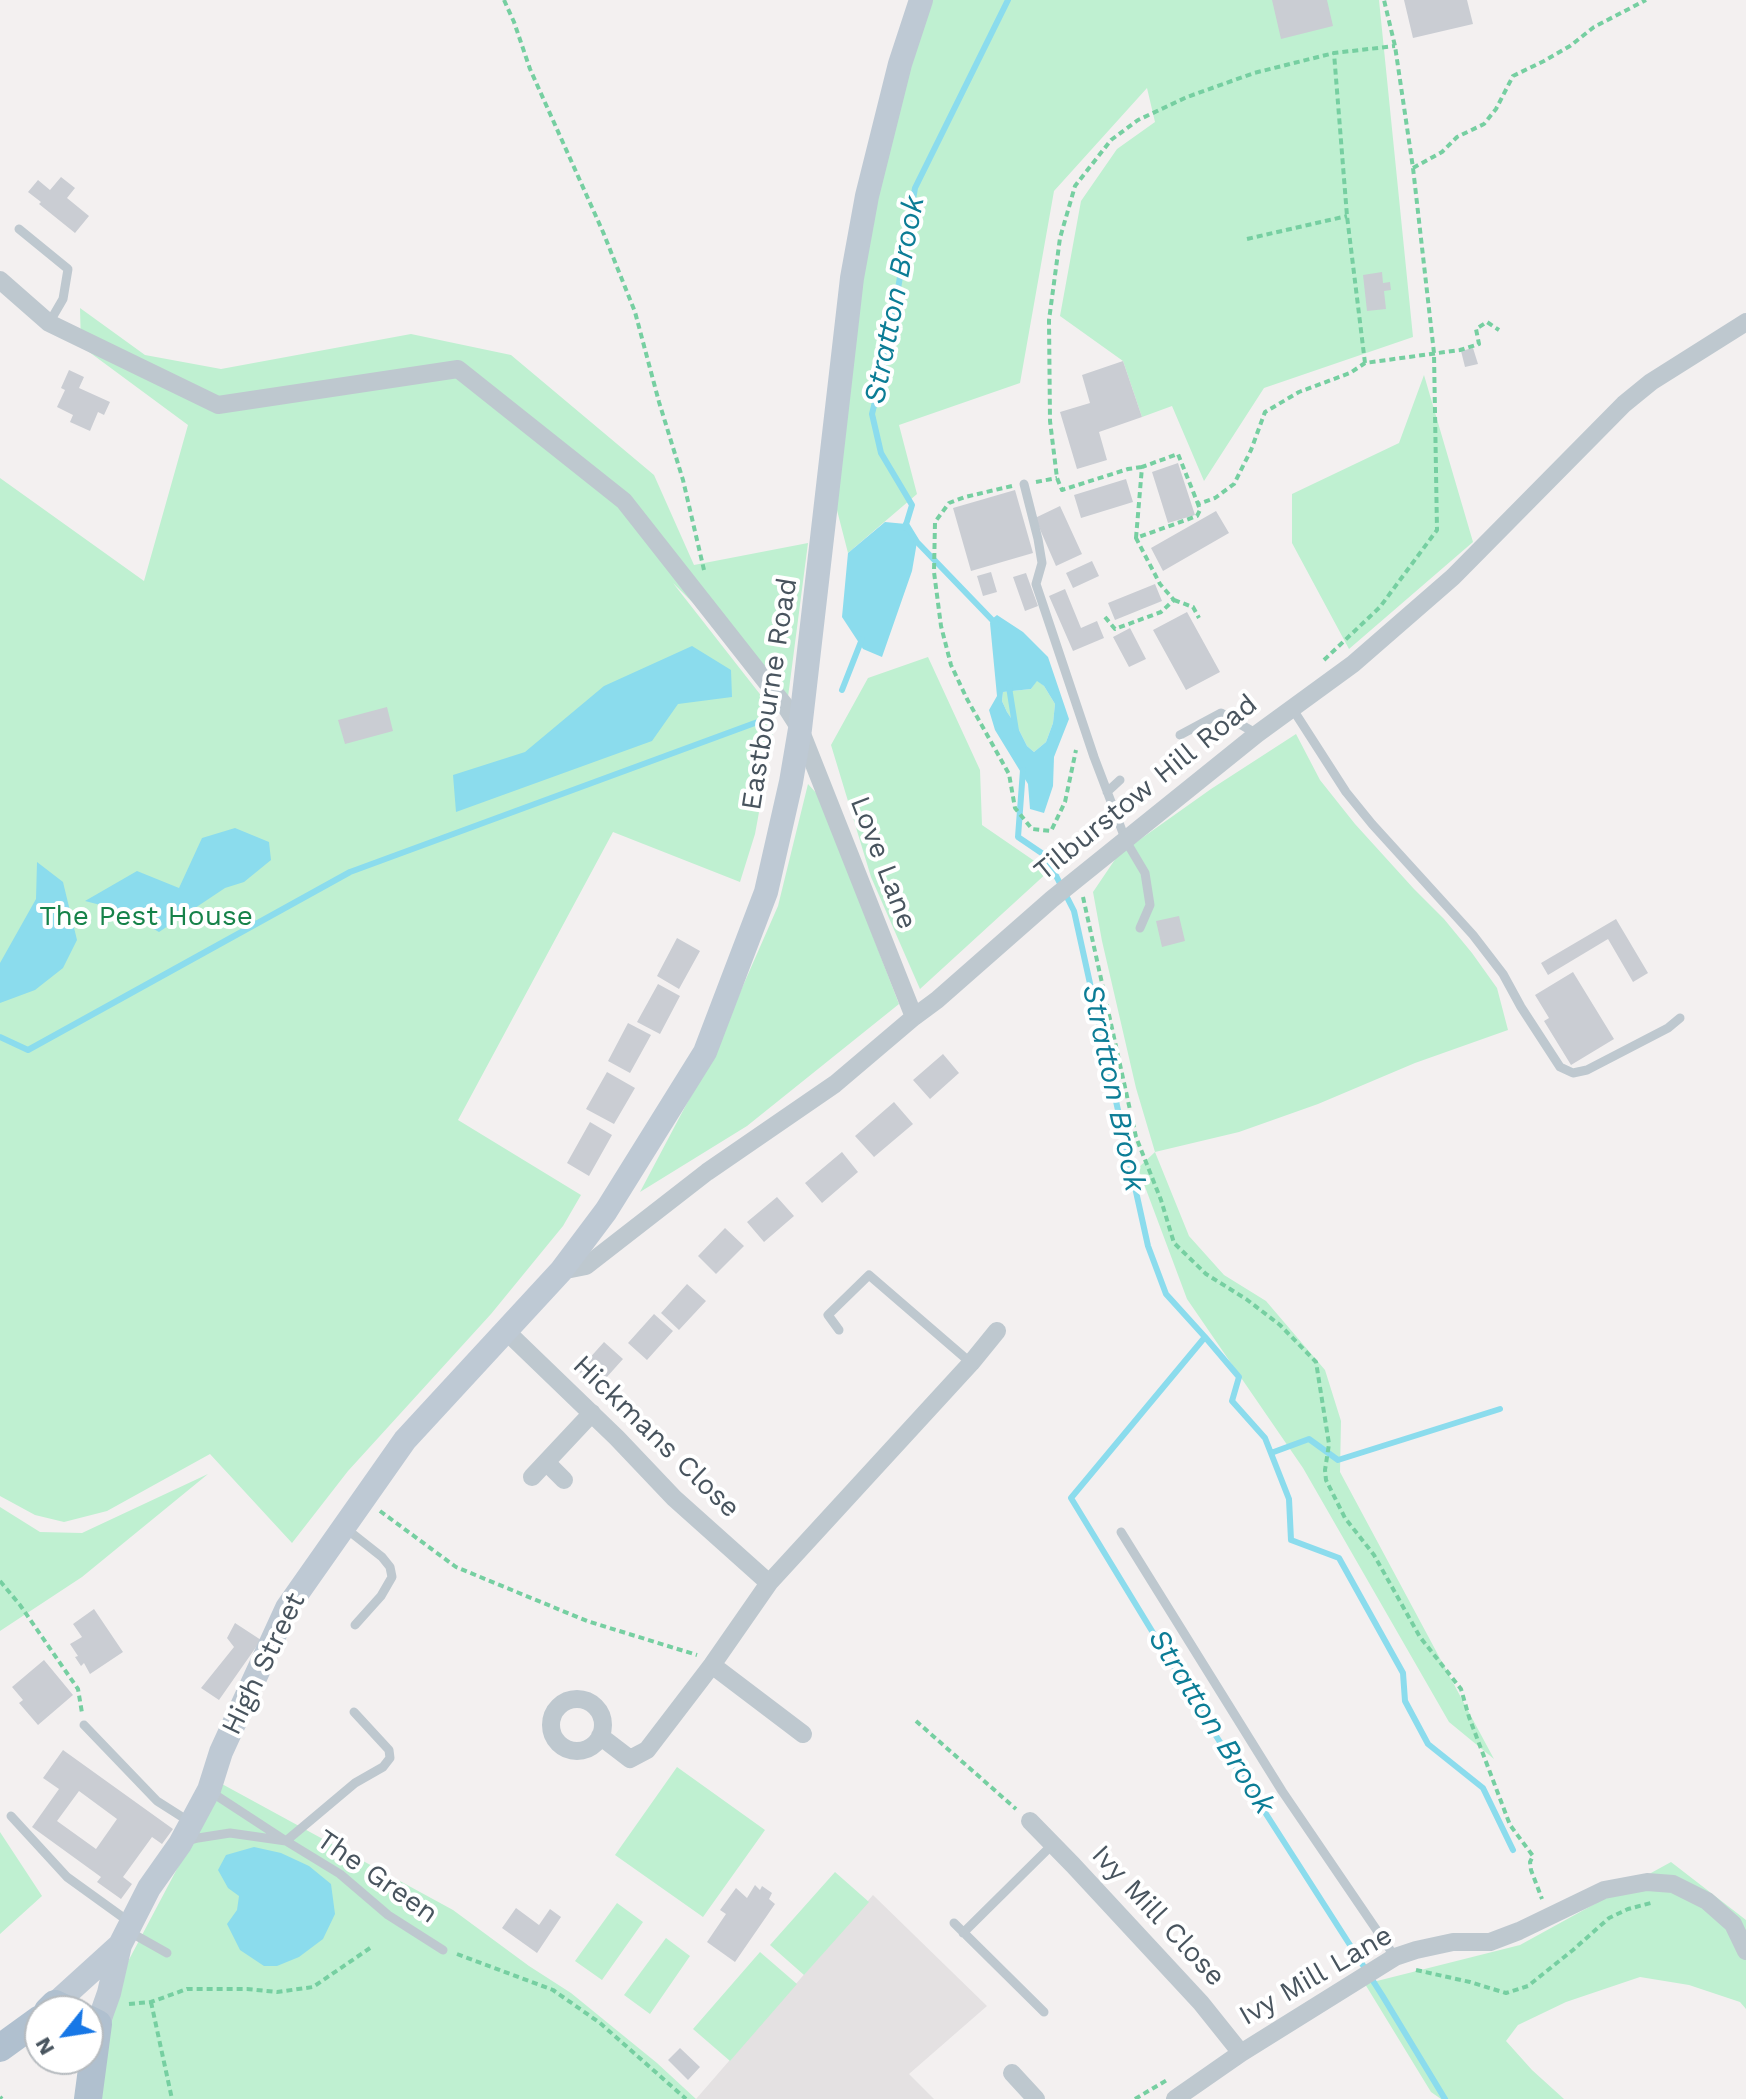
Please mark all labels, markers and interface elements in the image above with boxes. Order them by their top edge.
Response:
water label: Stratton Brook [857,193,933,407]
street label: Eastbourne Road [735,575,805,813]
street label: Tilburstow Hill Road [1028,688,1264,888]
street label: Love Lane [842,792,924,934]
park label: The Pest House [39,900,253,934]
water label: Stratton Brook [1073,981,1153,1195]
street label: Hickmans Close [565,1349,747,1525]
street label: High Street [215,1587,313,1741]
water label: Stratton Brook [1140,1623,1282,1821]
street label: The Green [310,1823,444,1931]
street label: Ivy Mill Close [1084,1839,1232,1993]
street label: Ivy Mill Lane [1234,1919,1398,2033]
north arrow [24,1995,104,2075]
text: N [30,2033,59,2060]

